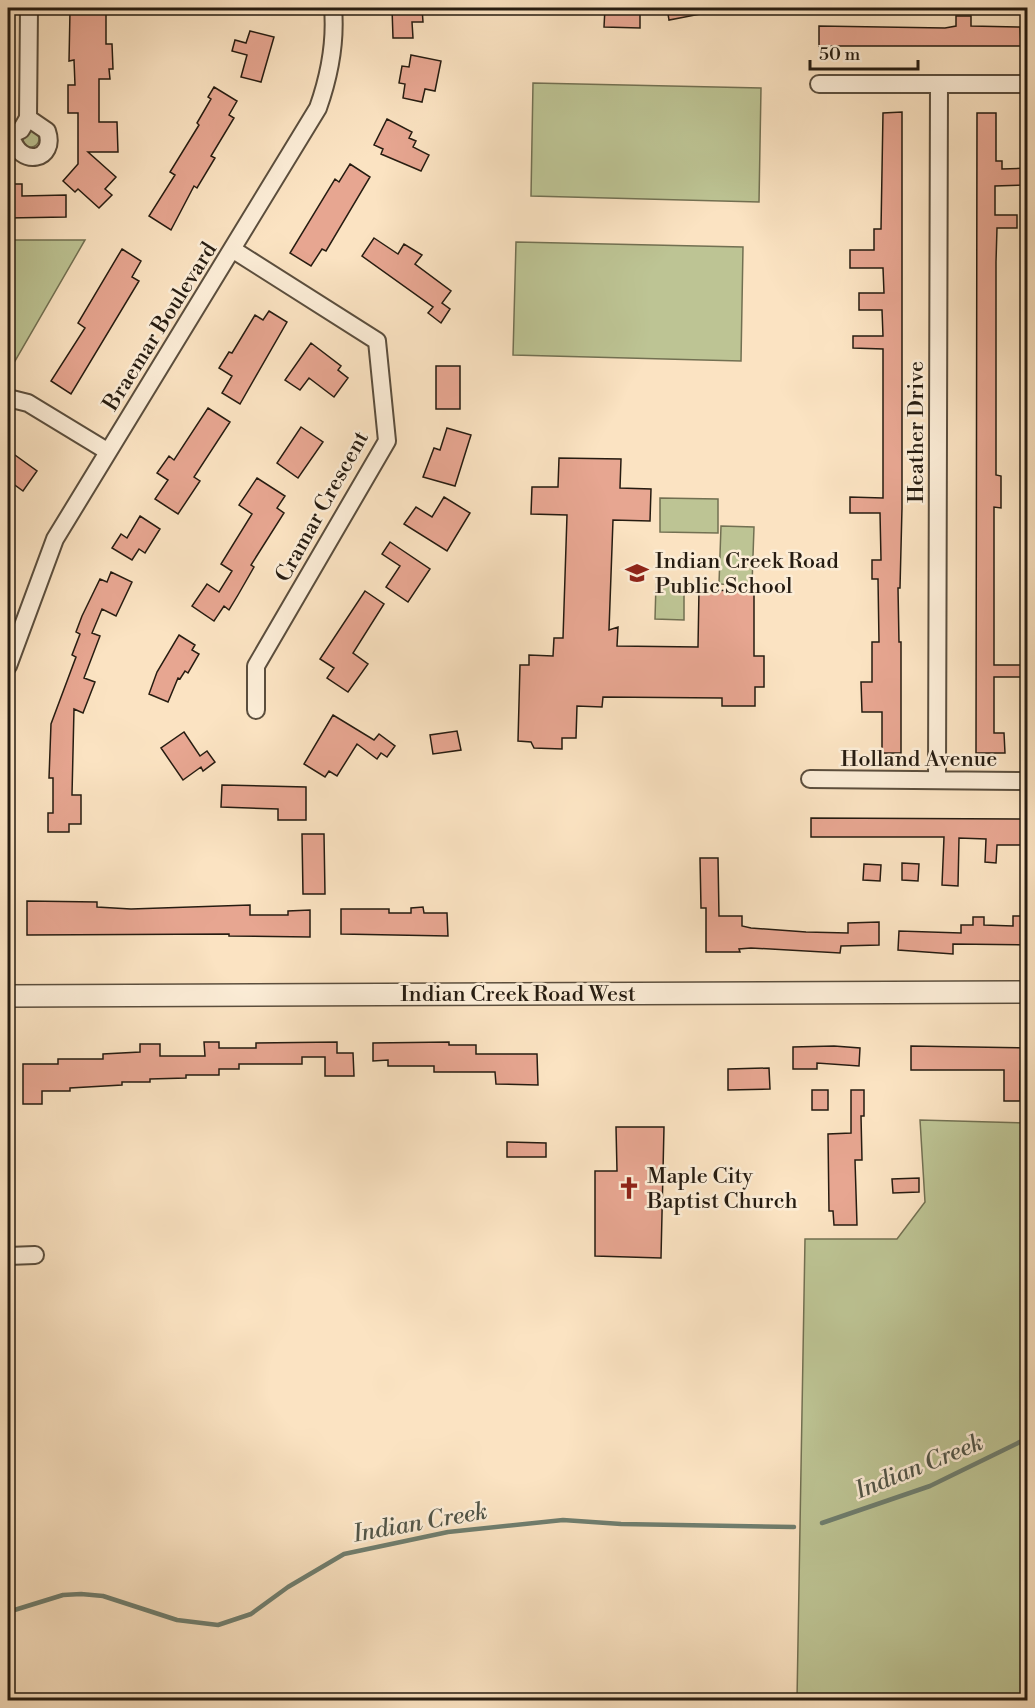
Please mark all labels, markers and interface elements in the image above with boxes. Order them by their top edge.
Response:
scale bar [810,33,918,71]
text: 50 m [819,43,861,66]
street label: Braemar Boulevard [97,237,223,417]
street label: Heather Drive [903,361,930,503]
street label: Cramar Crescent [270,426,375,587]
place label: Indian Creek Road Public School [655,548,839,600]
school or university icon: Indian Creek Road Public School [624,560,650,586]
street label: Holland Avenue [841,746,997,773]
street label: Indian Creek Road West [400,981,636,1008]
place label: Maple City Baptist Church [646,1163,798,1215]
church icon: Maple City Baptist Church [616,1175,642,1201]
water label: Indian Creek [850,1428,988,1507]
water label: Indian Creek [350,1496,490,1550]

